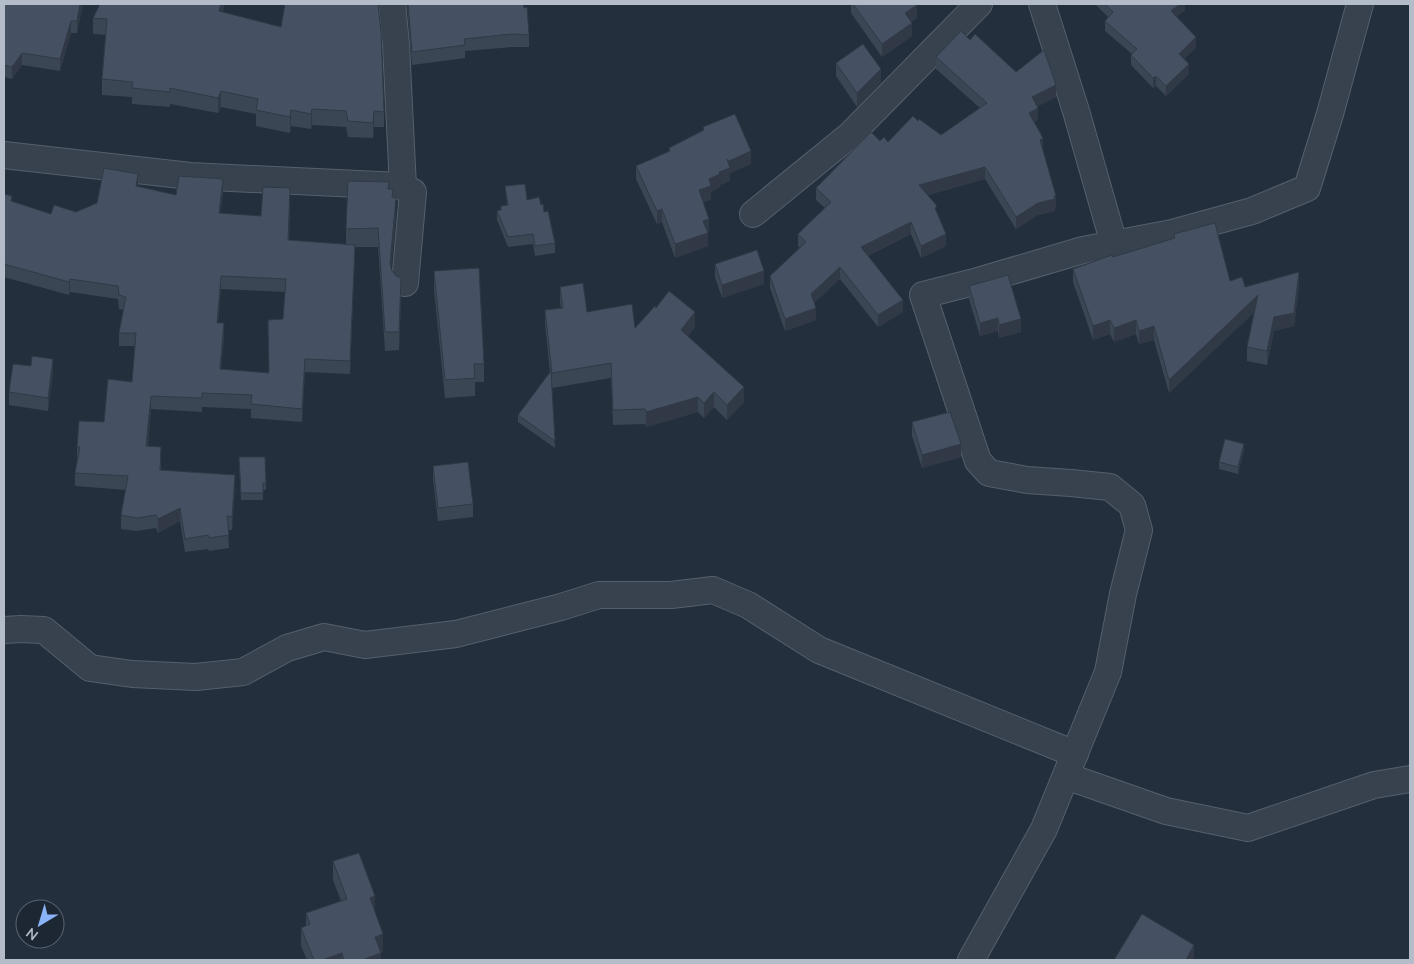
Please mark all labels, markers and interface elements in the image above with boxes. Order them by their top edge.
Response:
north arrow [15,899,65,949]
text: N [22,924,42,945]

